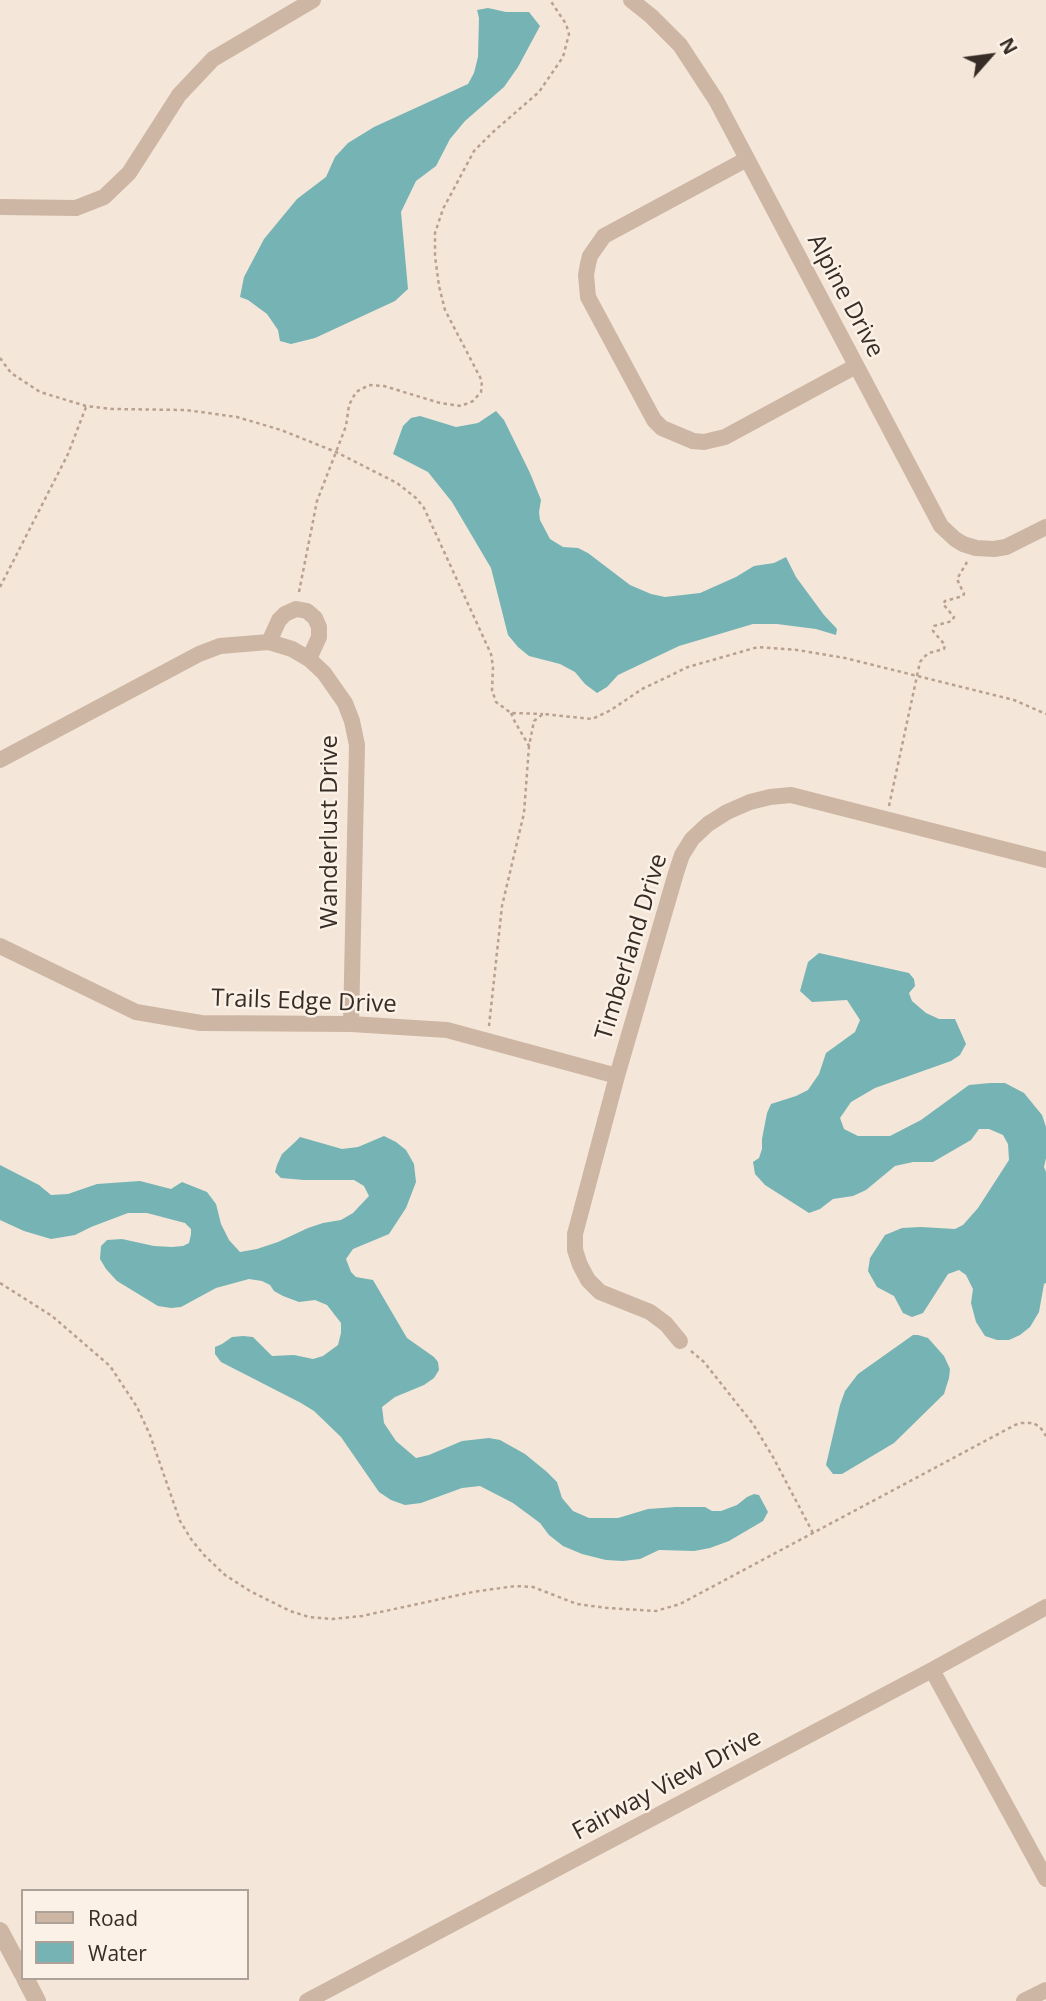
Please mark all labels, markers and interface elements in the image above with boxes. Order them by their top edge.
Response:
north arrow [955,21,1025,91]
text: N [993,33,1024,59]
street label: Alpine Drive [801,230,889,362]
street label: Wanderlust Drive [316,735,344,929]
street label: Timberland Drive [590,850,674,1044]
street label: Trails Edge Drive [211,984,397,1020]
street label: Fairway View Drive [568,1723,766,1847]
legend [21,1889,248,1980]
text: Road [88,1904,138,1932]
text: Water [88,1939,147,1967]

